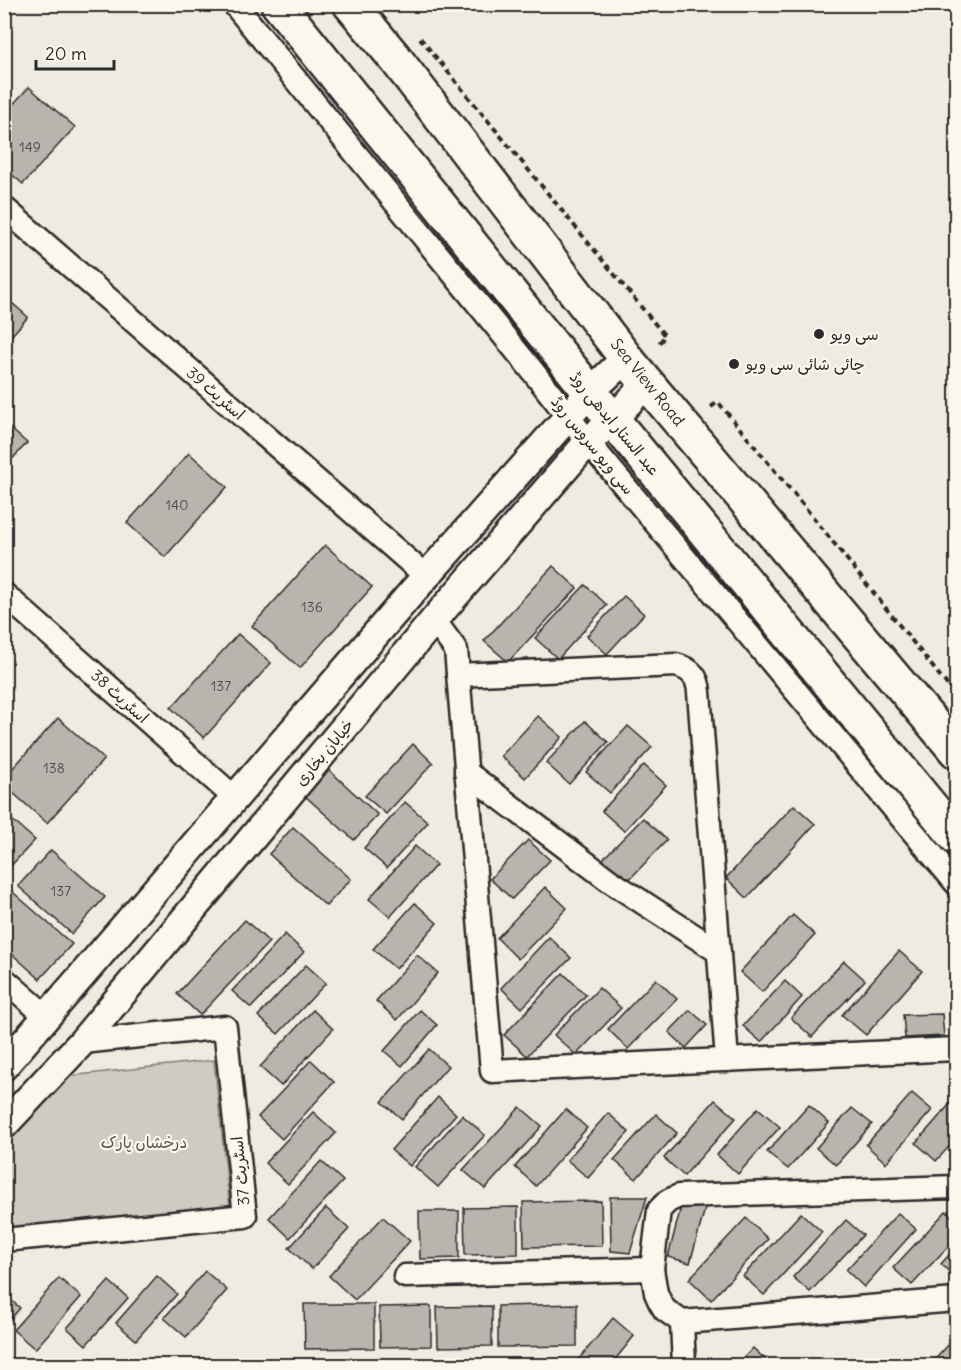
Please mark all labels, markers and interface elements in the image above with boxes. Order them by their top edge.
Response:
scale bar [36,33,114,71]
text: 20 m [45,42,87,65]
house number: 149 [19,138,41,156]
place label: سی ویو [829,324,879,345]
marker: سی ویو [812,327,826,341]
street label: Sea View Road [607,334,689,430]
place label: چائی شائی سی ویو [744,354,865,375]
marker: چائی شائی سی ویو [727,357,741,371]
street label: اسٹریٹ 39 [183,362,249,424]
street label: عبد الستار ایدھی روڈ [565,367,664,480]
street label: سی ویو سروس روڈ [546,392,639,499]
house number: 140 [166,496,188,514]
house number: 136 [301,598,323,616]
street label: اسٹریٹ 38 [87,665,153,727]
house number: 137 [211,677,231,695]
street label: خیابان بخاری [290,714,358,790]
house number: 138 [43,759,65,777]
house number: 137 [51,882,71,900]
park label: درخشاں پارک [101,1132,187,1153]
street label: اسٹریٹ 37 [226,1135,254,1207]

